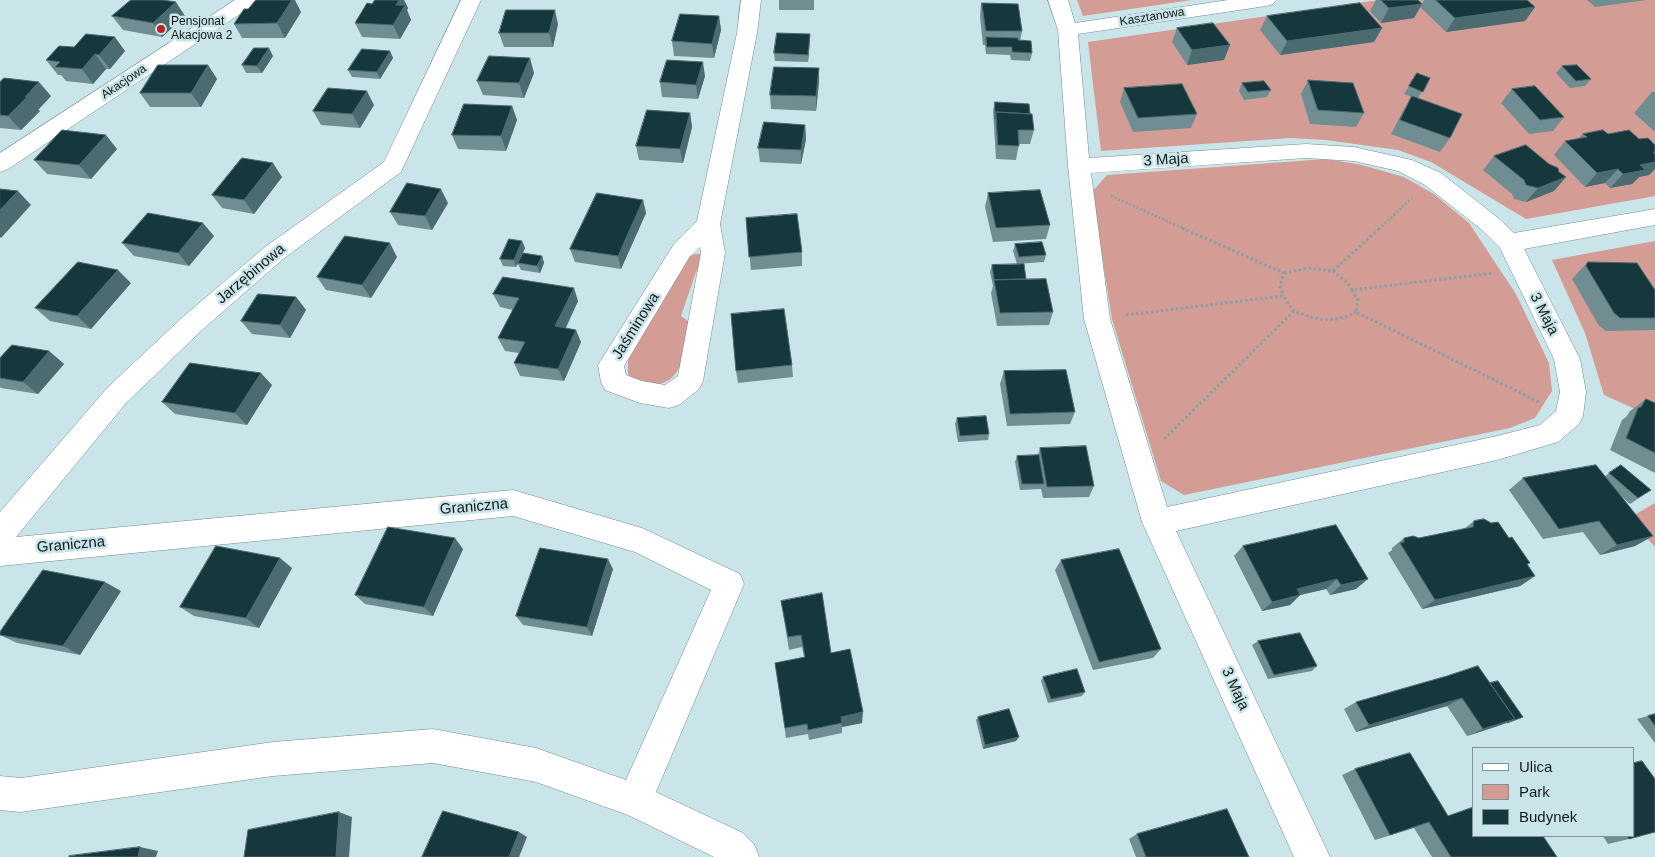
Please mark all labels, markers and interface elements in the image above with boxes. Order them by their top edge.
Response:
street label: Kasztanowa [1119,5,1185,29]
place label: Pensjonat Akacjowa 2 [171,15,232,43]
marker: Pensjonat Akacjowa 2 [155,23,167,35]
street label: Akacjowa [99,62,149,102]
street label: 3 Maja [1143,149,1189,171]
street label: Jarzębinowa [213,240,289,308]
street label: Jaśminowa [608,289,664,363]
street label: 3 Maja [1526,290,1562,338]
street label: Graniczna [439,495,509,519]
street label: Graniczna [36,533,106,557]
street label: 3 Maja [1217,665,1253,713]
legend [1472,747,1635,837]
text: Ulica [1519,758,1552,775]
text: Park [1519,783,1550,800]
text: Budynek [1519,808,1577,825]

